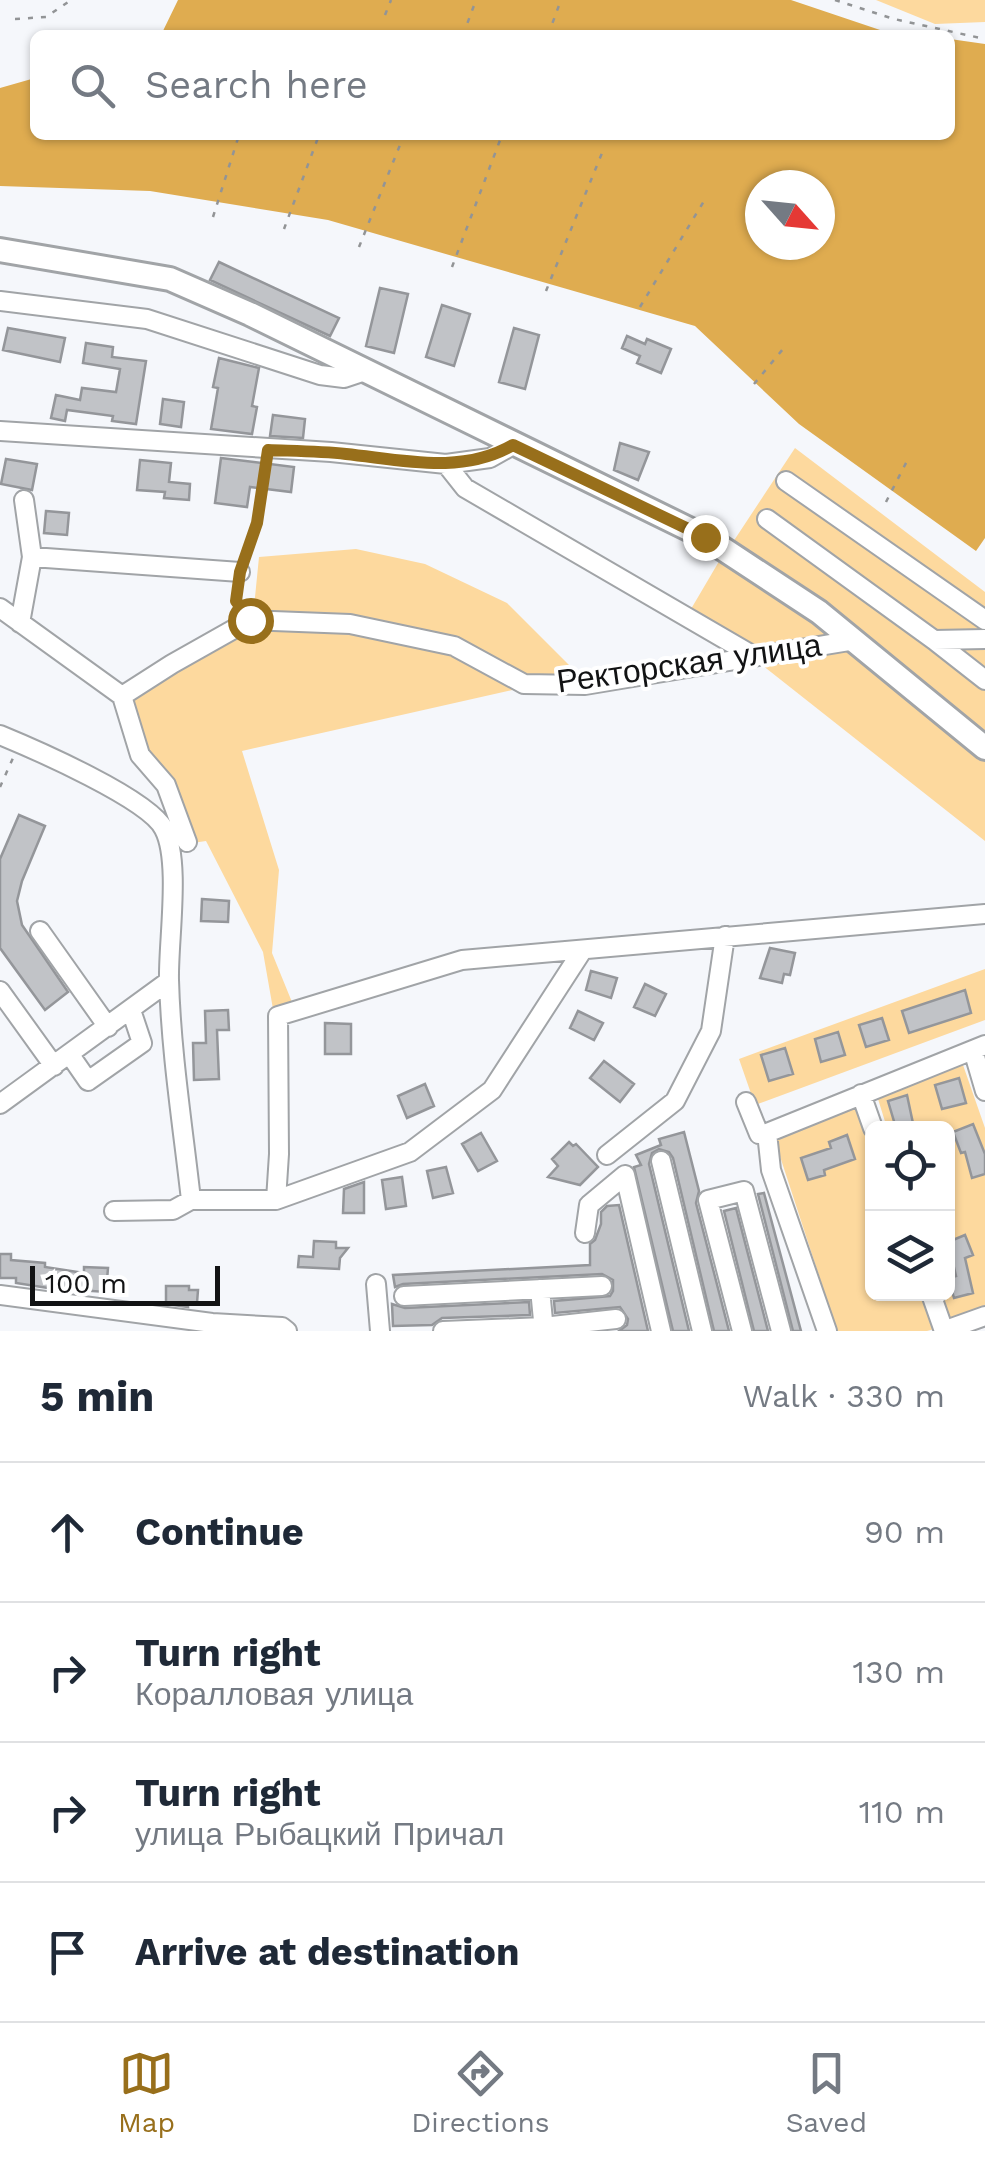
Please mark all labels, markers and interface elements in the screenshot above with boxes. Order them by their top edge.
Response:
search box [30,30,955,140]
icon: search [65,58,120,113]
text: Search here [145,63,368,107]
north arrow [745,170,835,260]
route end [683,515,729,561]
route start [228,598,274,644]
street label: Ректорская улица [554,626,824,700]
map controls [865,1121,955,1301]
button: locate [865,1121,955,1211]
button: layers [865,1211,955,1301]
scale bar [30,1261,220,1306]
text: 100 m [45,1267,127,1300]
text: 5 min [40,1372,154,1421]
text: Walk · 330 m [743,1377,945,1415]
icon: ahead [40,1505,95,1560]
text: Continue [135,1510,304,1554]
text: 90 m [864,1513,945,1551]
text: Turn right [135,1631,321,1675]
icon: right [40,1645,95,1700]
text: 130 m [853,1653,945,1691]
text: Коралловая улица [135,1675,413,1713]
text: Turn right [135,1771,321,1815]
icon: right [40,1785,95,1840]
text: 110 m [859,1793,945,1831]
text: улица Рыбацкий Причал [135,1815,504,1853]
icon: arrive [40,1925,95,1980]
text: Arrive at destination [135,1930,520,1974]
tab: Map [118,2046,175,2139]
tab: Directions [411,2046,550,2139]
tab: Saved [786,2046,867,2139]

